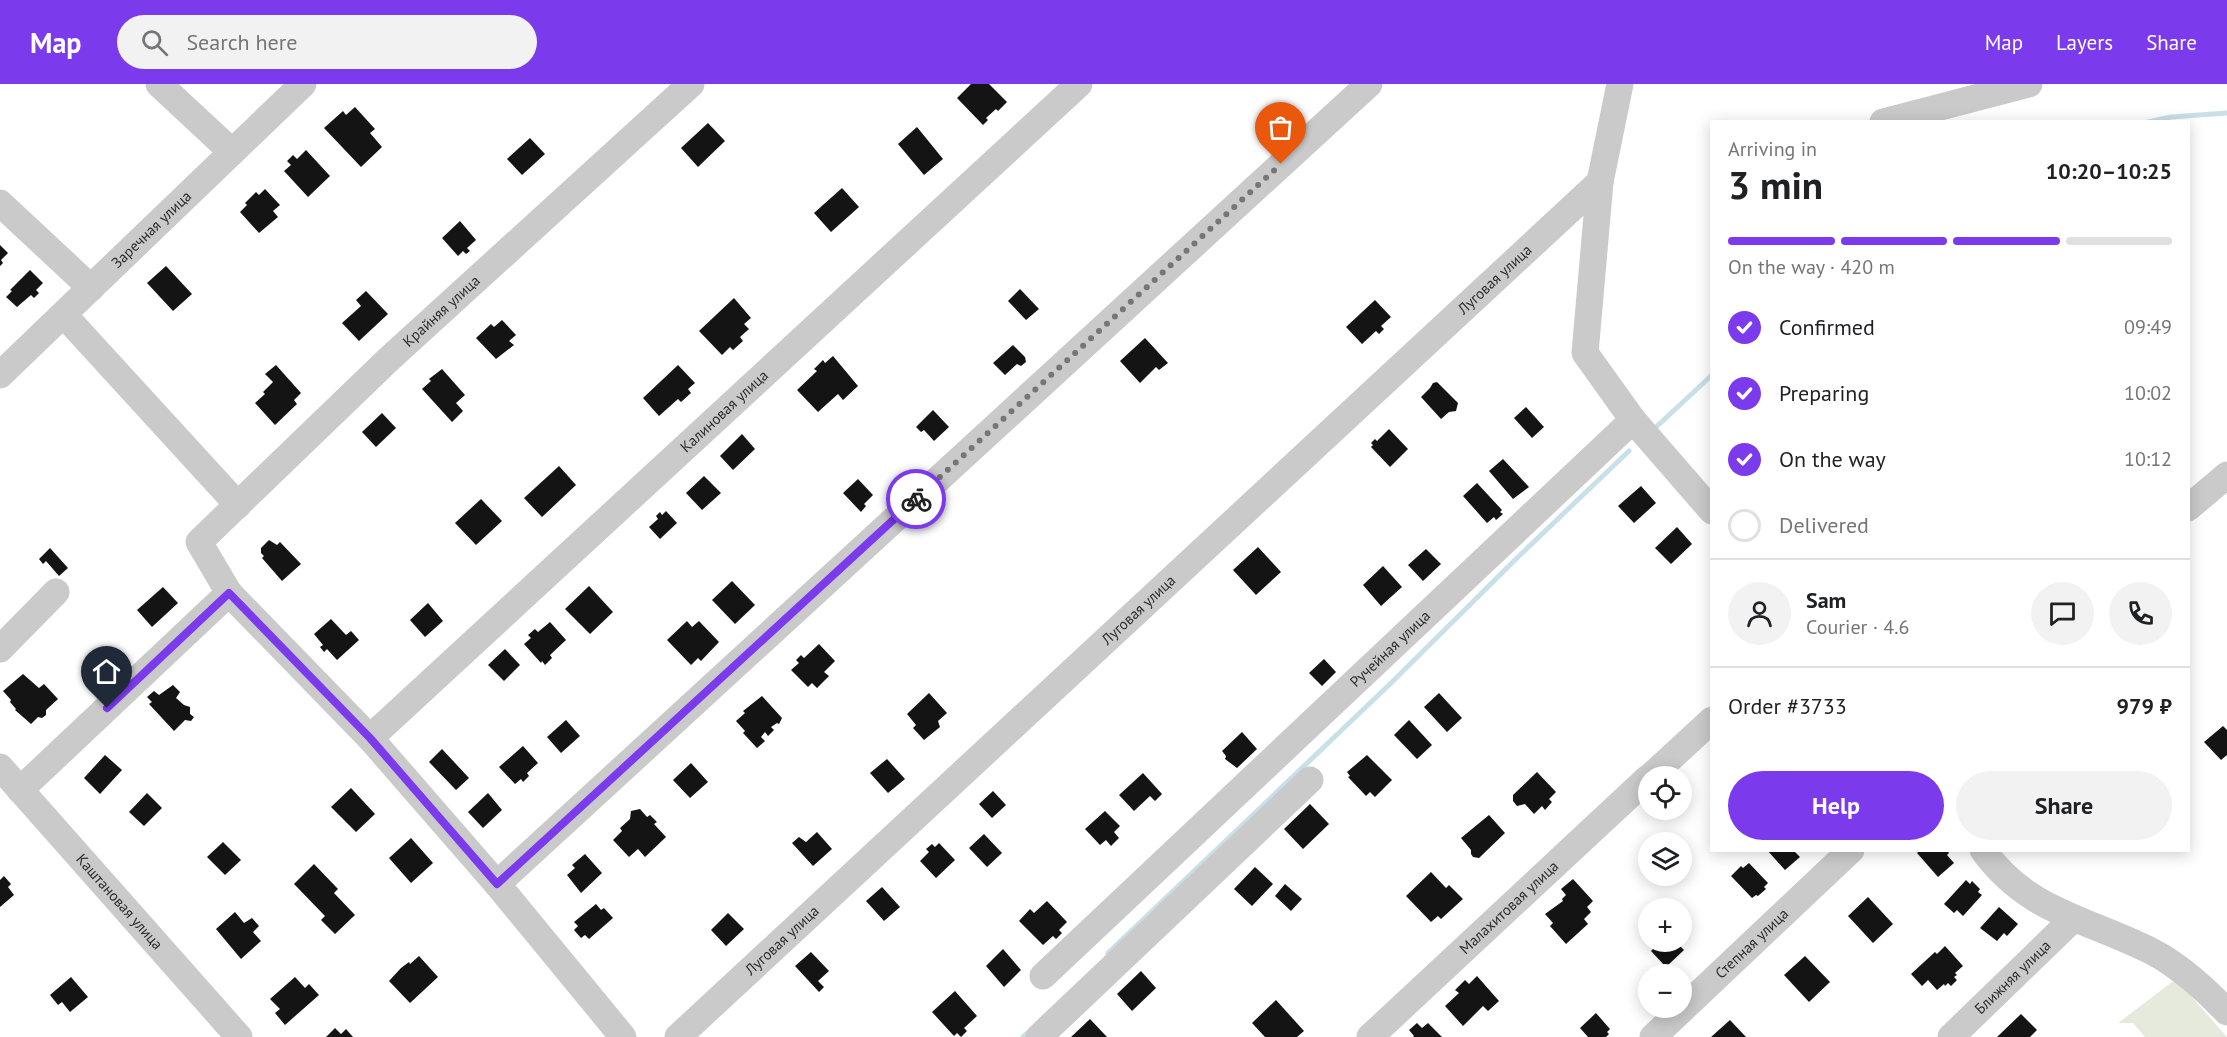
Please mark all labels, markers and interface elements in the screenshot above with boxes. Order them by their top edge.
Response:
search box [117,15,537,69]
text: Map [30,24,81,61]
icon: search [138,26,171,59]
text: Search here [186,28,297,56]
text: Map [1985,29,2023,56]
text: Layers [2056,29,2113,56]
text: Share [2146,29,2197,56]
pin [1255,102,1306,164]
icon: bag [1264,111,1297,144]
text: Arriving in [1728,136,1817,162]
text: 10:20–10:25 [2046,157,2172,185]
text: 3 min [1728,159,1823,210]
street label: Заречная улица [107,186,195,272]
street label: Луговая улица [1453,240,1535,319]
text: On the way · 420 m [1728,254,1895,280]
street label: Крайняя улица [399,271,484,351]
icon: check [1728,311,1761,344]
text: Confirmed [1779,313,1875,341]
text: 09:49 [2124,314,2172,340]
street label: Калиновая улица [676,366,772,456]
icon: check [1728,377,1761,410]
text: Preparing [1779,379,1869,407]
text: 10:02 [2124,380,2172,406]
icon: check [1728,443,1761,476]
text: On the way [1779,445,1886,473]
text: 10:12 [2124,446,2172,472]
courier [886,469,946,529]
icon: bike [900,483,933,516]
text: Delivered [1779,511,1869,539]
street label: Луговая улица [1096,571,1179,649]
button: person [1728,582,1791,645]
button: chat [2031,582,2094,645]
button: phone [2109,582,2172,645]
text: Sam [1806,586,1846,614]
street label: Ручейная улица [1346,606,1434,691]
text: Courier · 4.6 [1806,614,1909,640]
pin [81,646,132,708]
icon: home [90,655,123,688]
text: Order #3733 [1728,692,1847,720]
text: 979 ₽ [2117,692,2172,720]
map controls [1638,766,1692,1018]
button: locate [1638,766,1692,820]
button: Help [1728,771,1944,840]
button: Share [1956,771,2172,840]
button: layers [1638,832,1692,886]
street label: Каштановая улица [72,850,167,953]
street label: Малахитовая улица [1455,856,1562,958]
button: + [1638,898,1692,952]
street label: Луговая улица [740,901,823,980]
street label: Степная улица [1711,904,1792,982]
street label: Ближняя улица [1970,936,2054,1018]
button: − [1638,964,1692,1018]

